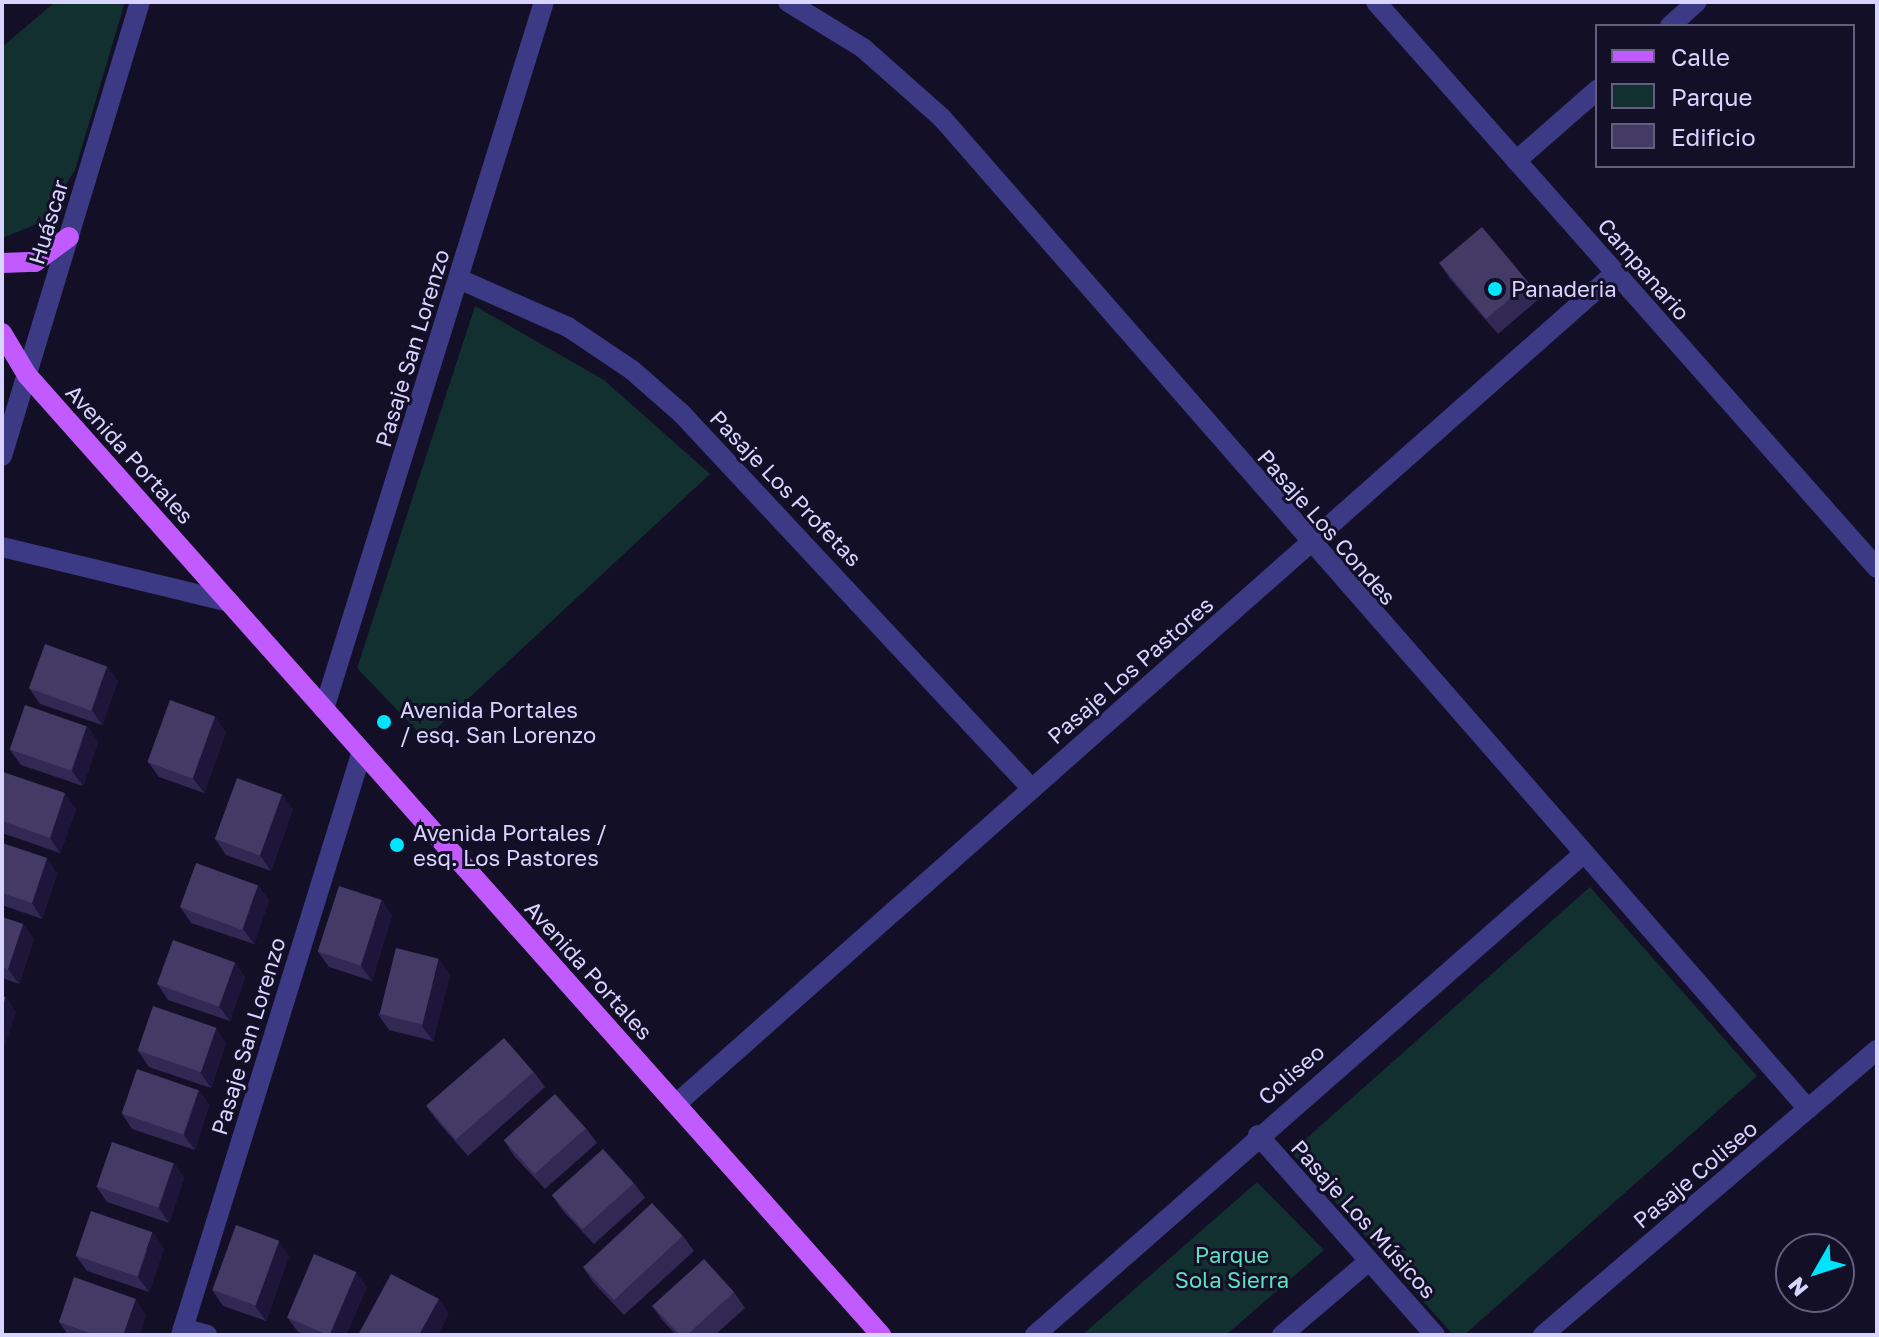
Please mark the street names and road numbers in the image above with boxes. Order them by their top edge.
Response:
street label: Huáscar [23,176,73,268]
street label: Campanario [1593,213,1695,325]
street label: Pasaje San Lorenzo [369,246,455,450]
street label: Avenida Portales [61,379,199,529]
street label: Pasaje Los Profetas [705,404,867,572]
street label: Pasaje Los Condes [1252,444,1402,610]
street label: Pasaje Los Pastores [1042,591,1218,749]
street label: Avenida Portales [520,895,658,1045]
street label: Pasaje San Lorenzo [205,934,291,1138]
street label: Coliseo [1253,1038,1329,1110]
street label: Pasaje Coliseo [1628,1115,1762,1233]
street label: Pasaje Los Músicos [1286,1134,1442,1304]

